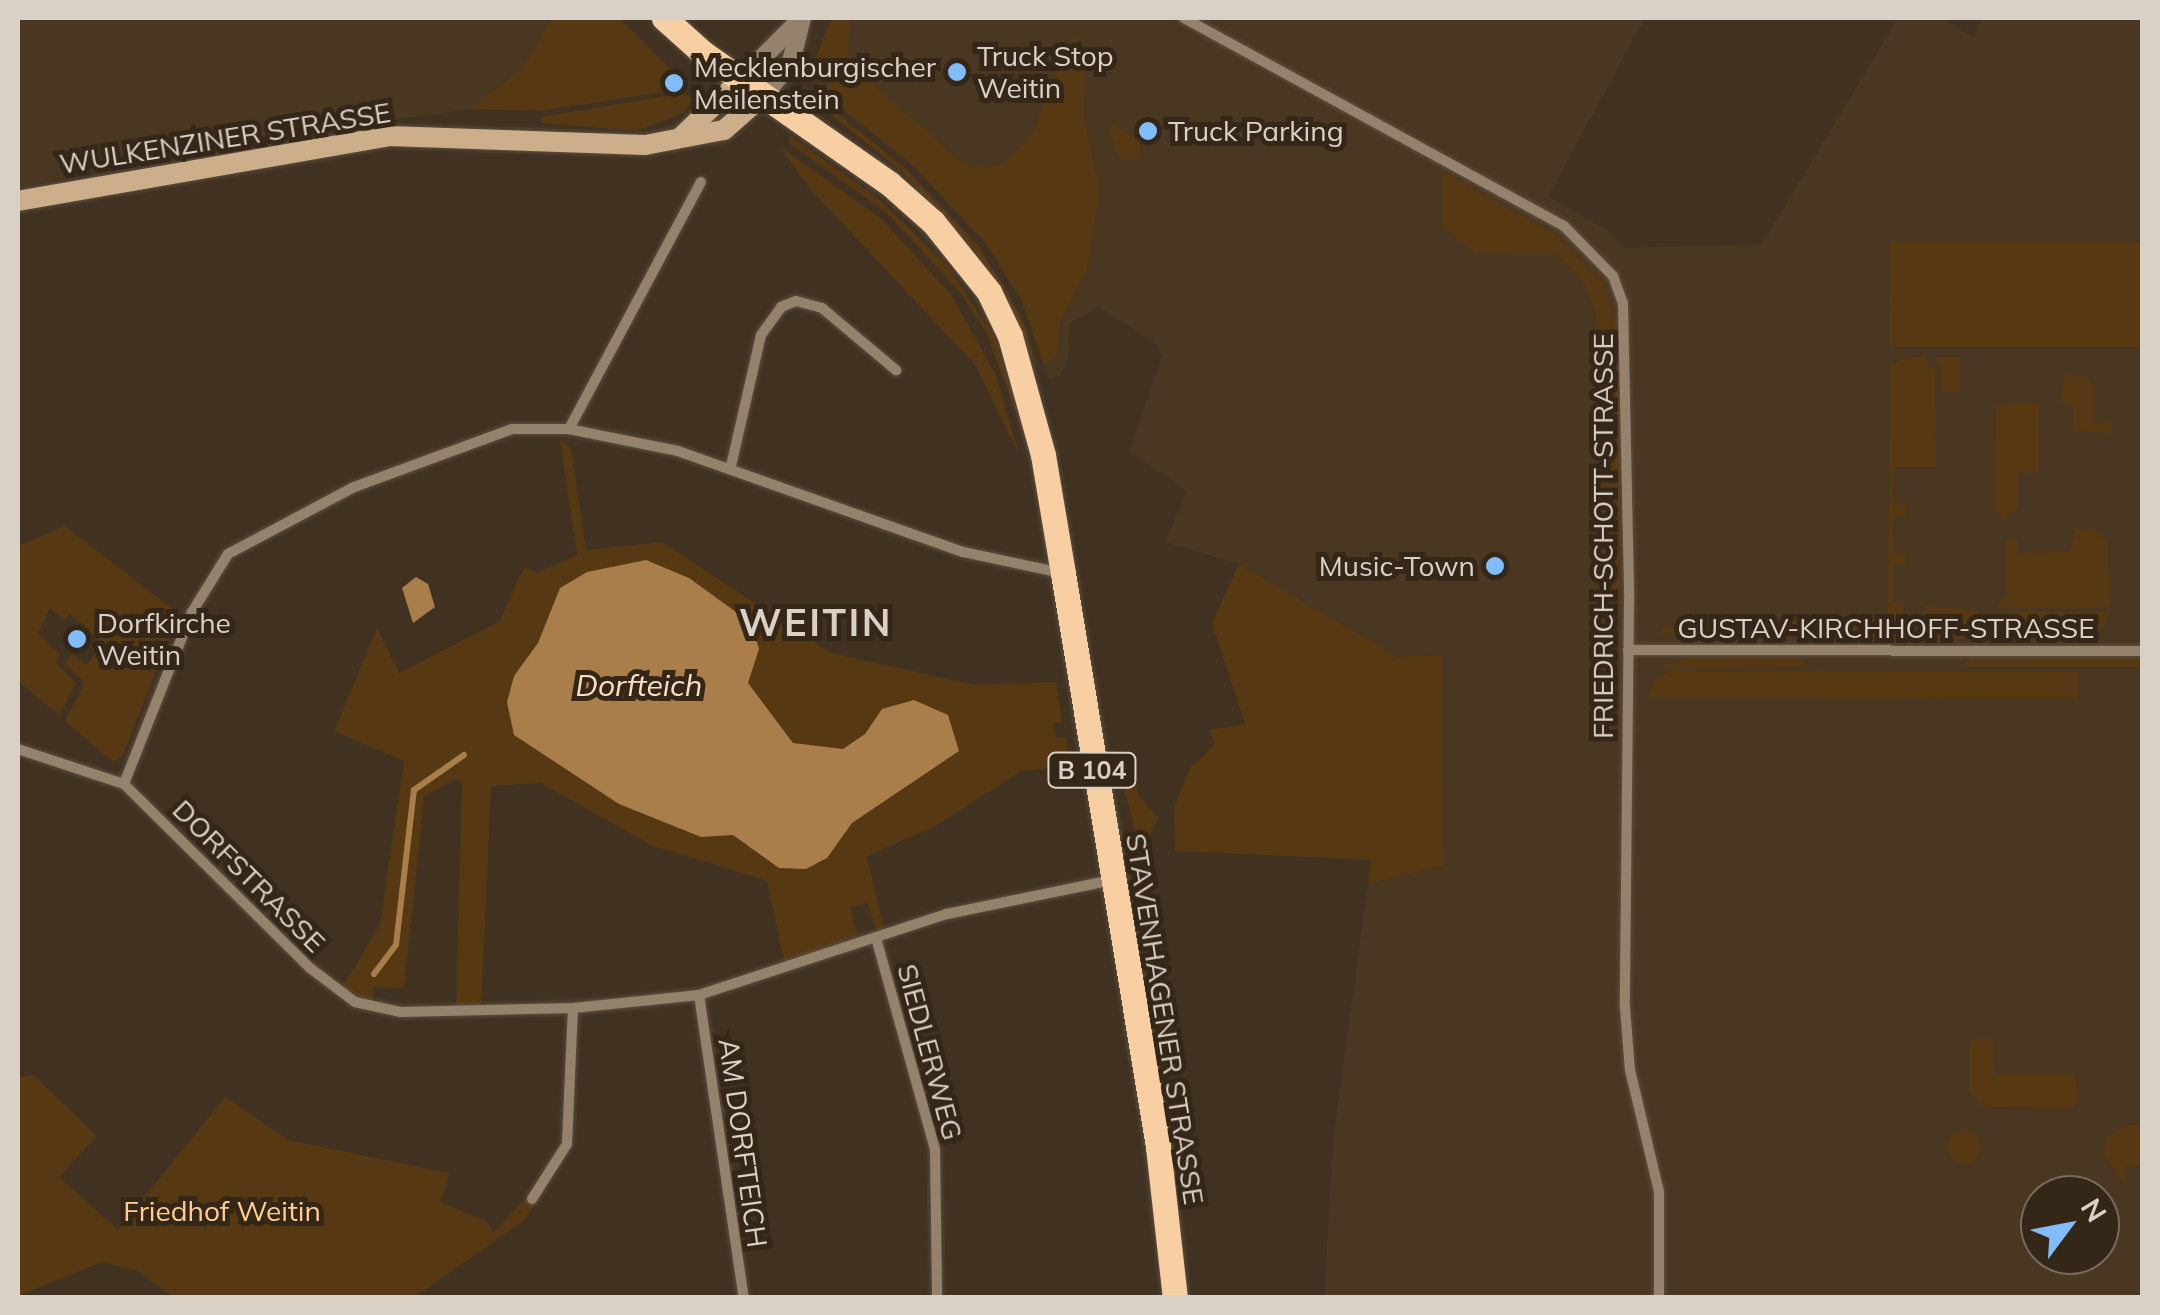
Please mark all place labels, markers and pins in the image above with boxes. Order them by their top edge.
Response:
place label: Truck Stop Weitin [977,39,1114,105]
place label: Mecklenburgischer Meilenstein [694,50,936,116]
marker: Truck Stop Weitin [946,61,968,83]
marker: Mecklenburgischer Meilenstein [663,72,685,94]
place label: Truck Parking [1168,114,1344,148]
marker: Truck Parking [1137,120,1159,142]
place label: Music-Town [1319,549,1475,583]
marker: Music-Town [1484,555,1506,577]
place label: Dorfkirche Weitin [97,606,231,672]
marker: Dorfkirche Weitin [66,628,88,650]

